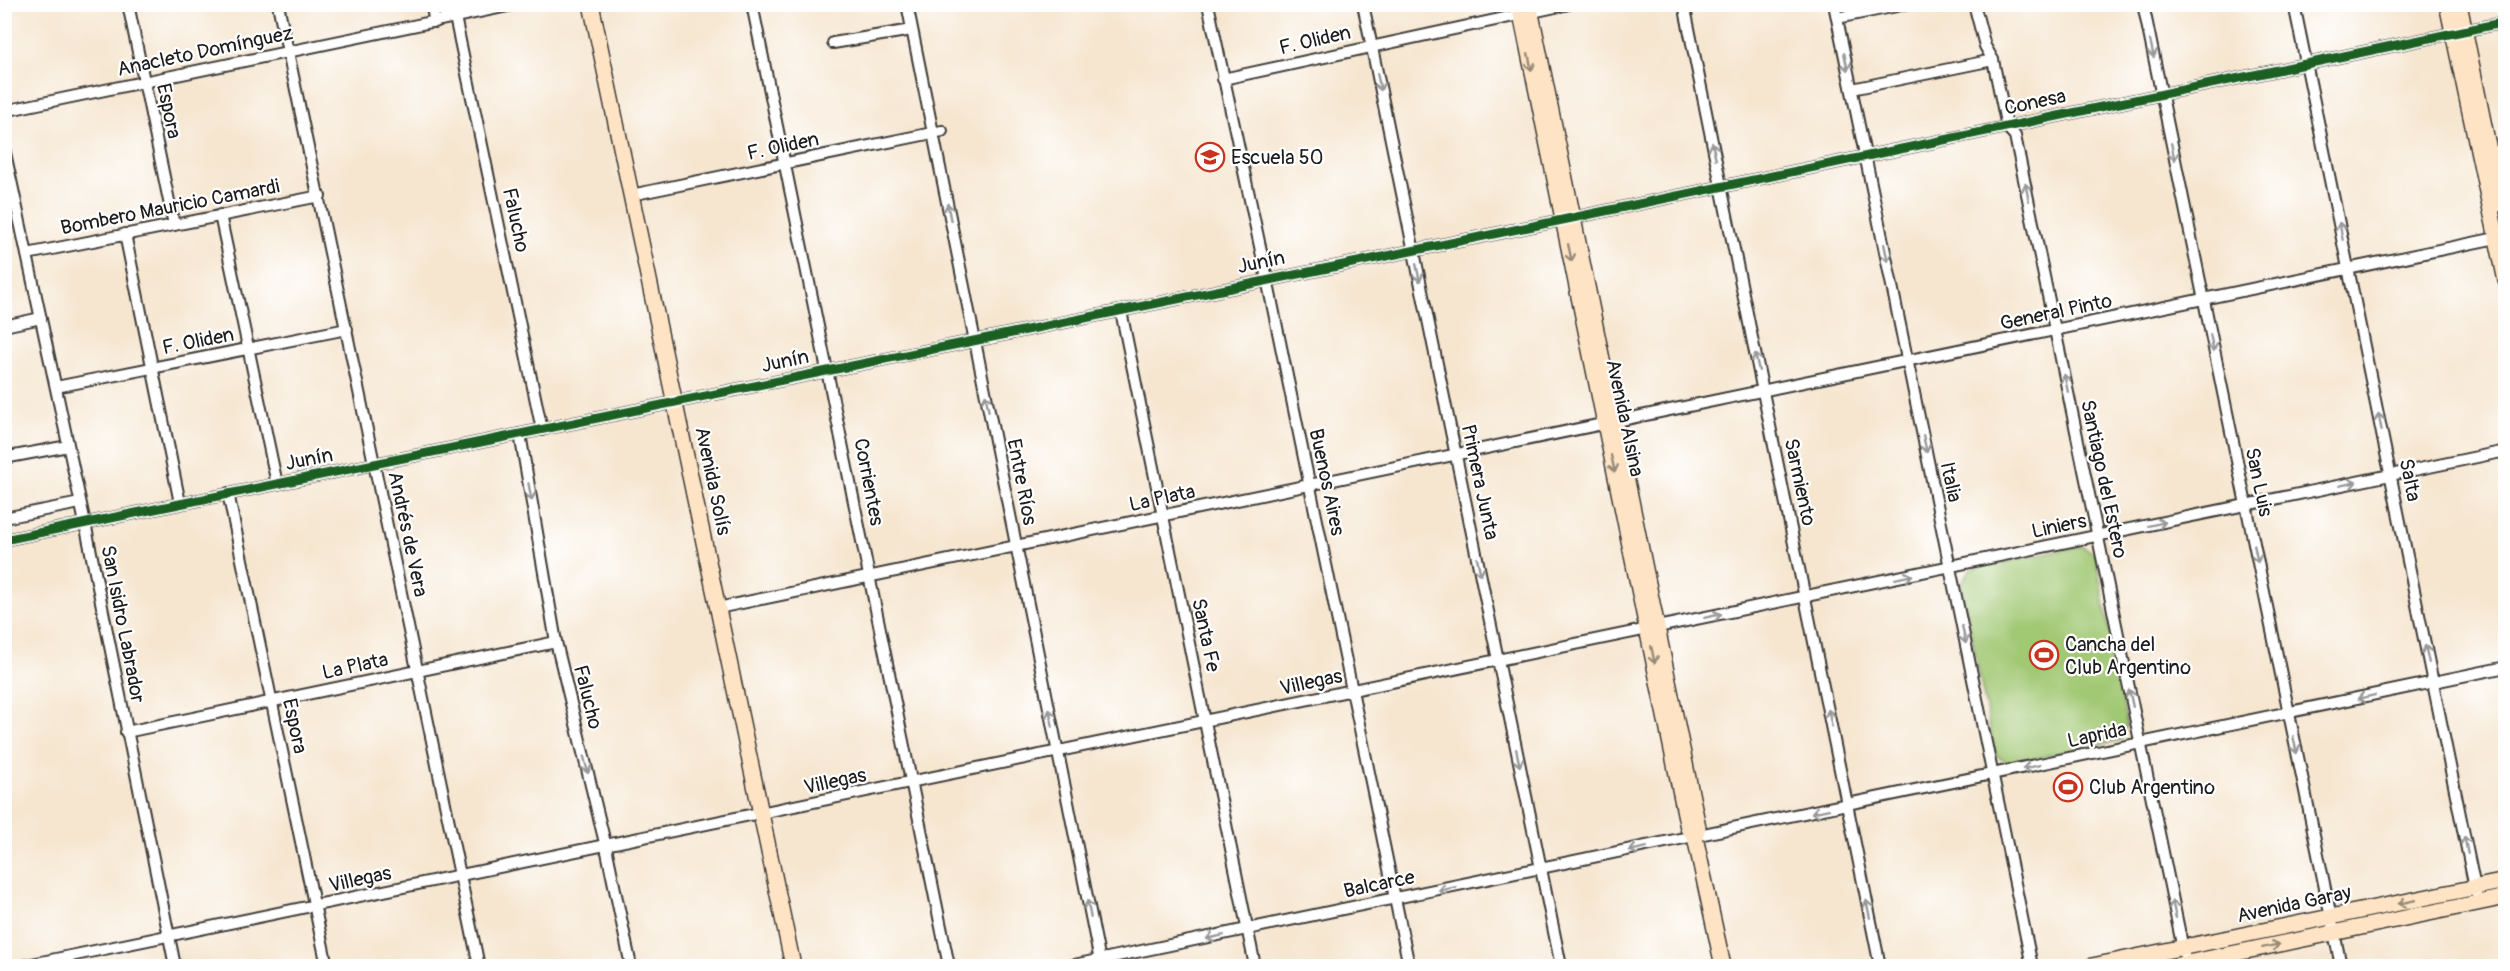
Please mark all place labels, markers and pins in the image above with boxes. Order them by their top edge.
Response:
school or university icon: Escuela 50 [1194,141,1226,173]
place label: Escuela 50 [1231,145,1323,170]
place label: Cancha del Club Argentino [2065,632,2191,680]
sports icon: Cancha del Club Argentino [2028,639,2060,671]
sports icon: Club Argentino [2052,771,2084,803]
place label: Club Argentino [2089,775,2215,800]

